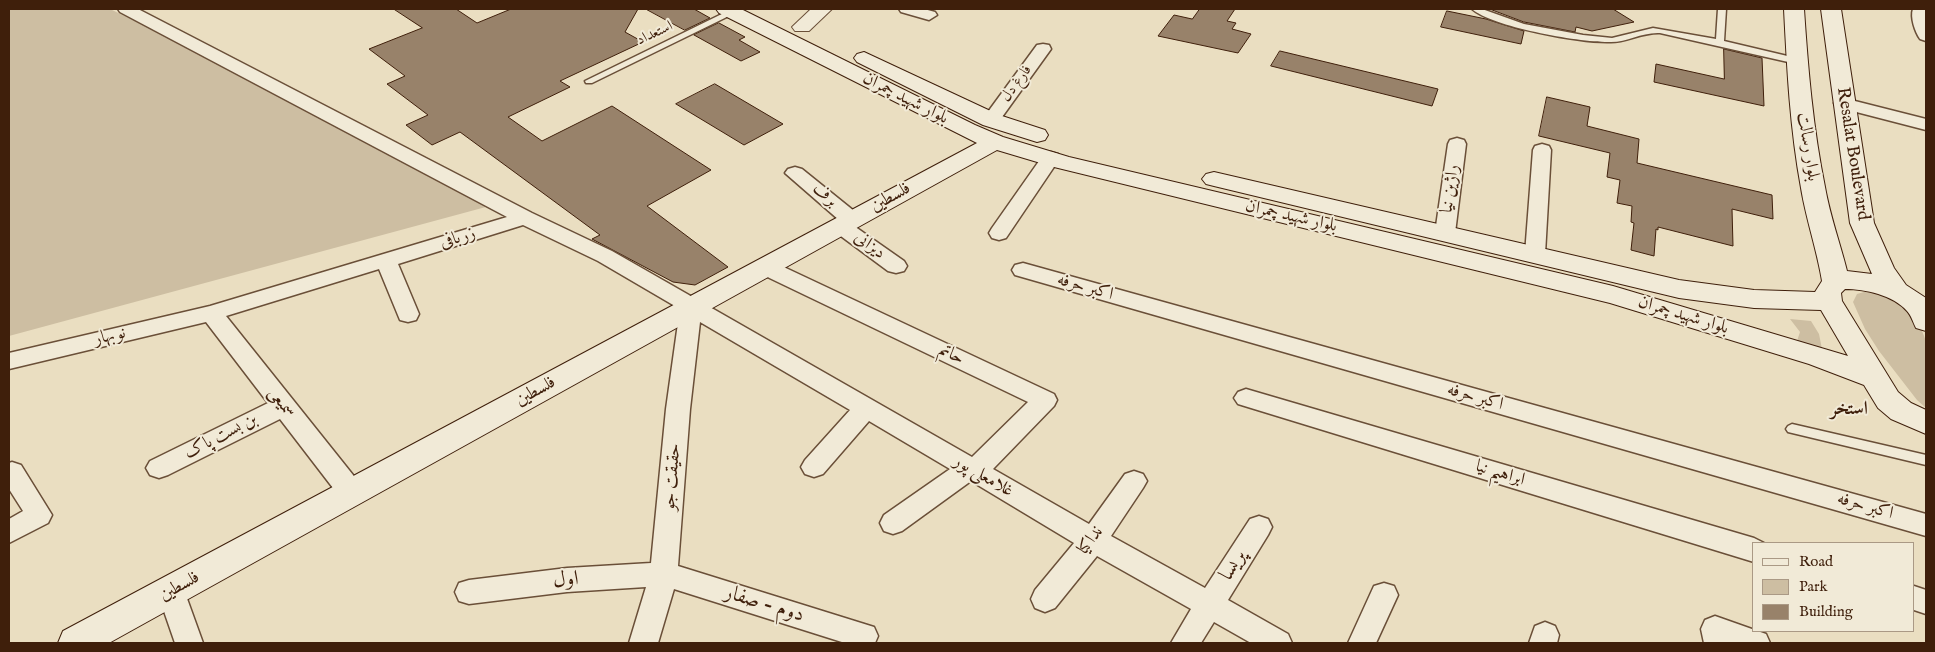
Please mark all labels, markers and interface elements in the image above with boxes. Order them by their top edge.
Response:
street label: استعداد [634,18,676,50]
street label: فارغ دل [998,62,1036,106]
street label: بلوار شهید چمران [858,68,952,130]
street label: Resalat Boulevard [1831,86,1873,222]
street label: بلوار رسالت [1791,111,1823,183]
street label: راژین نیا [1437,163,1465,215]
street label: فلسطین [867,178,915,218]
street label: برف [807,179,841,213]
street label: بلوار شهید چمران [1243,196,1339,238]
street label: زربافی [438,223,478,255]
street label: دیزانی [849,227,889,265]
street label: اکبر حرفه [1054,270,1116,306]
street label: بلوار شهید چمران [1635,292,1731,340]
street label: نوبهار [92,323,128,351]
street label: حاتم [935,340,967,370]
street label: فلسطین [512,372,560,412]
street label: اکبر حرفه [1444,380,1506,416]
street label: سمیعی [262,383,300,423]
district label: استخر [1830,399,1868,421]
street label: بن بست پاک [181,409,261,465]
street label: حقیقت جو [659,442,687,512]
street label: غلامعلی پور [949,451,1017,503]
street label: ابراهیم نیا [1473,456,1527,492]
street label: اکبر حرفه [1834,489,1896,525]
street label: نداکیا [1073,523,1109,559]
legend [1752,542,1915,632]
street label: پریسا [1215,546,1253,586]
text: Road [1799,552,1833,571]
street label: فلسطین [156,567,204,607]
street label: اول [552,567,580,595]
text: Park [1799,577,1828,596]
street label: دوم - صفار [721,581,807,629]
text: Building [1799,602,1853,621]

